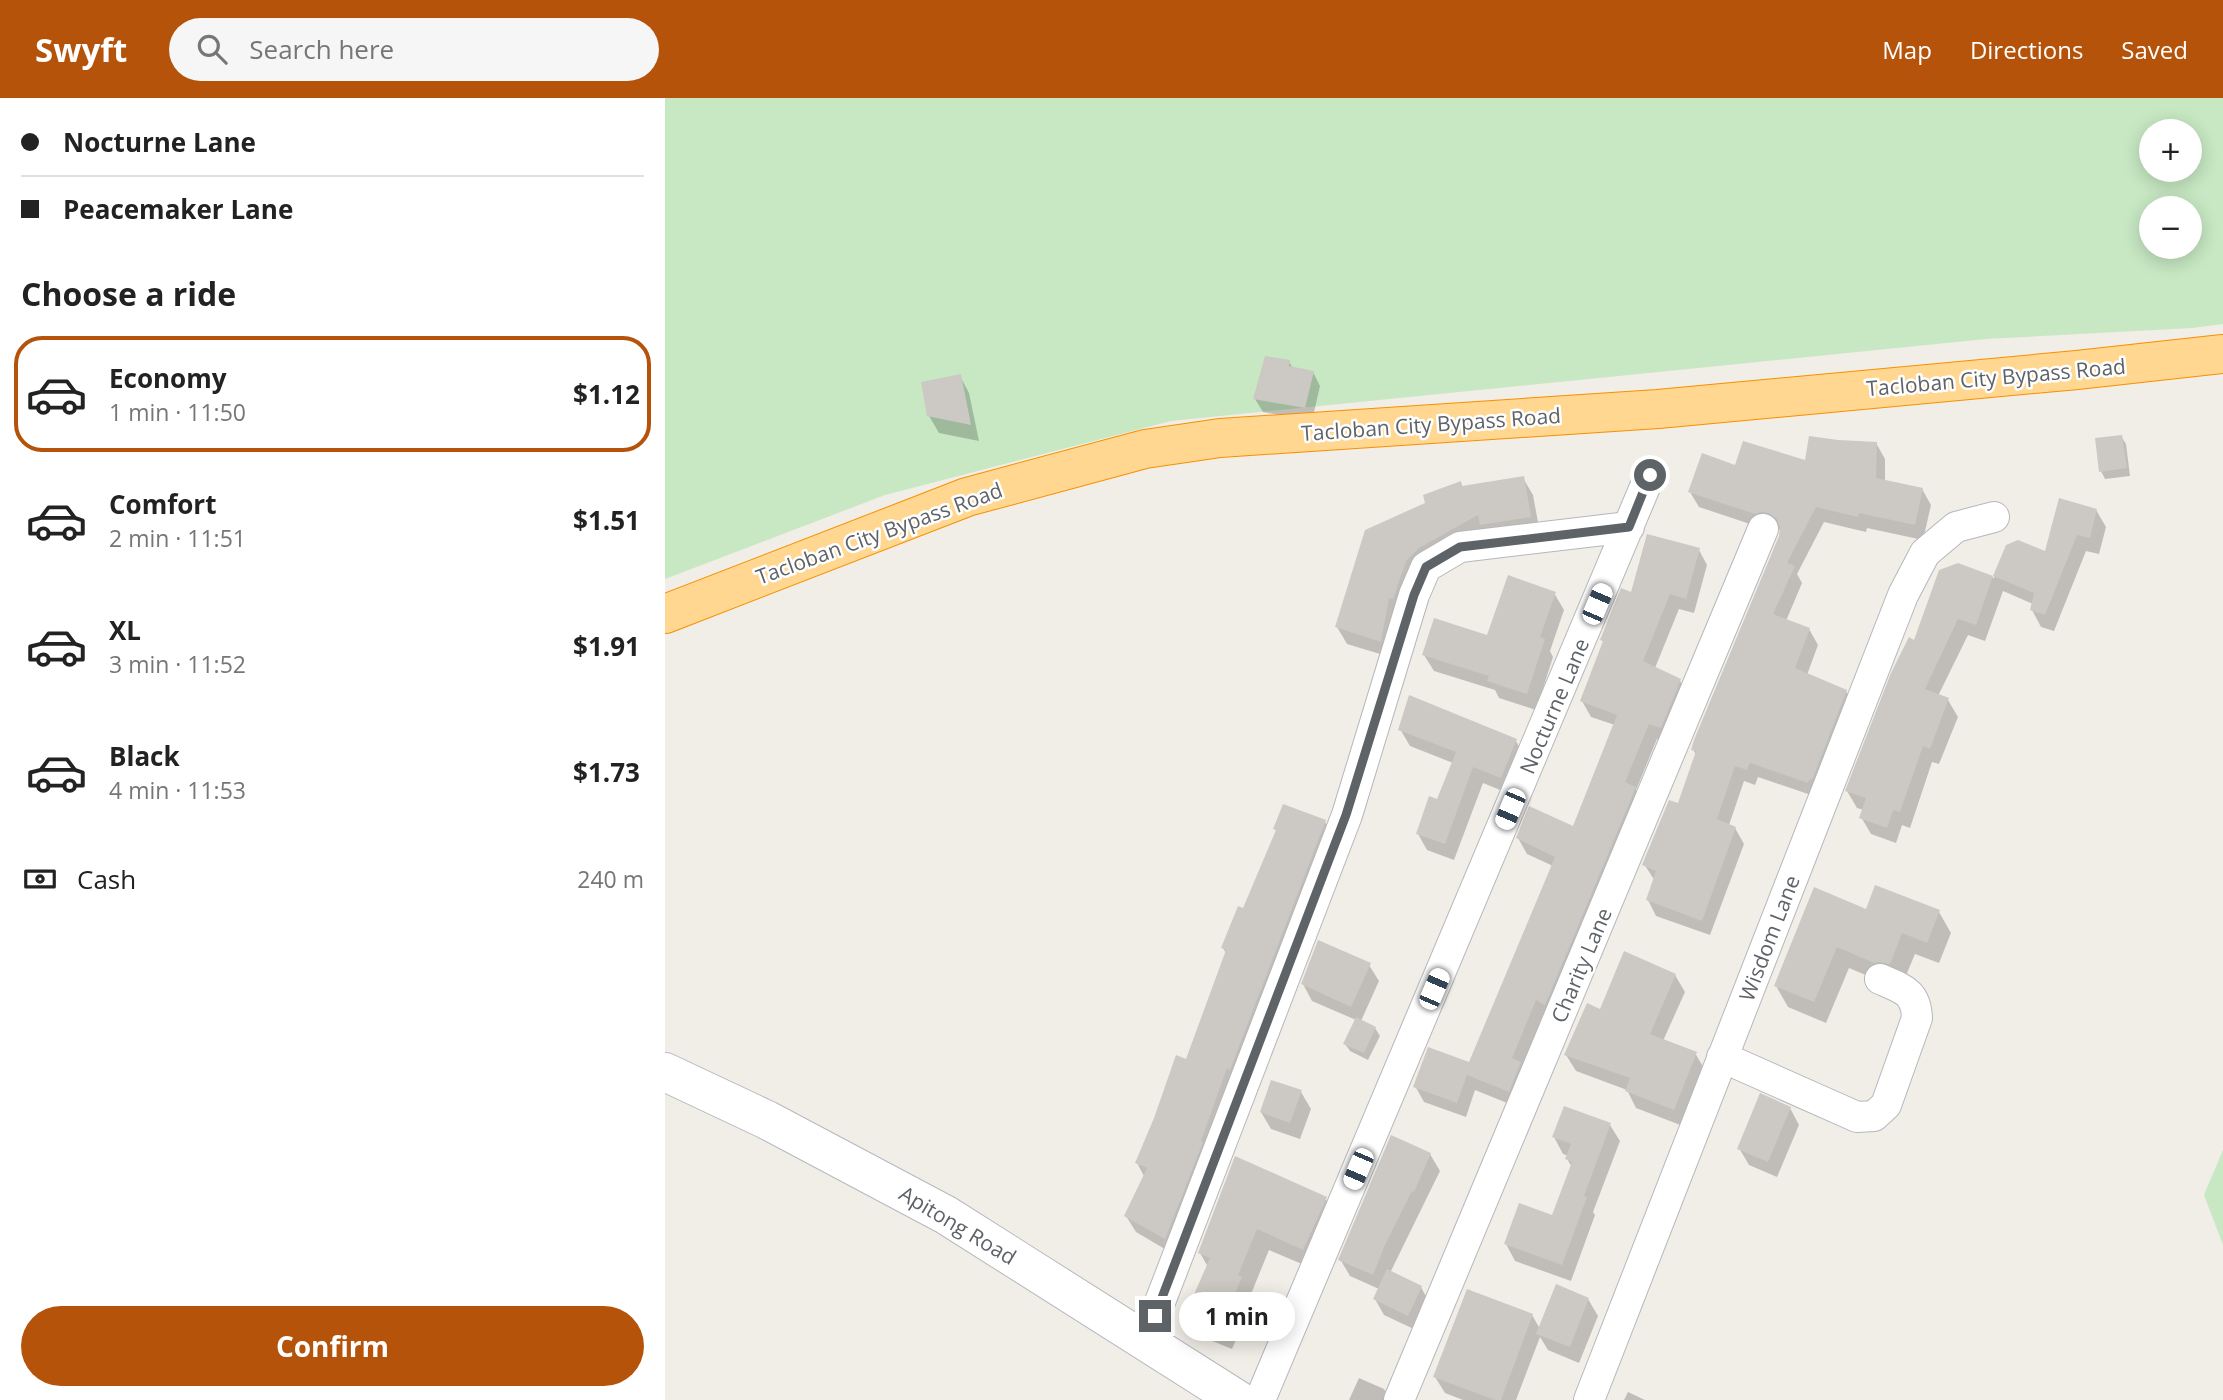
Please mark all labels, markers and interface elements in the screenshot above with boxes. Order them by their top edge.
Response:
search box [169,18,659,81]
text: Swyft [35,27,127,72]
icon: search [193,30,231,68]
text: Search here [249,31,394,67]
text: Map [1882,33,1932,66]
text: Directions [1970,33,2083,66]
text: Saved [2121,33,2188,66]
map controls [2139,119,2202,259]
button: + [2139,119,2202,182]
text: Nocturne Lane [63,124,256,160]
text: Peacemaker Lane [63,191,293,227]
button: − [2139,196,2202,259]
text: Choose a ride [21,272,236,315]
street label: Tacloban City Bypass Road [1865,352,2127,402]
text: Economy [109,360,227,396]
icon: car [25,363,88,426]
text: $1.12 [573,376,640,412]
text: 1 min · 11:50 [109,396,246,428]
street label: Tacloban City Bypass Road [1300,401,1562,447]
route start [1634,459,1666,491]
street label: Tacloban City Bypass Road [752,475,1006,591]
text: Comfort [109,486,216,522]
icon: car [25,489,88,552]
text: $1.51 [573,502,640,538]
text: 2 min · 11:51 [109,522,246,554]
car [1580,581,1615,627]
text: XL [109,612,141,648]
icon: car [25,615,88,678]
text: $1.91 [573,628,640,664]
street label: Nocturne Lane [1513,634,1595,778]
text: 3 min · 11:52 [109,648,246,680]
text: Black [109,738,180,774]
icon: car [25,741,88,804]
text: $1.73 [573,754,640,790]
text: 4 min · 11:53 [109,774,246,806]
car [1493,786,1528,832]
icon: cash [21,860,59,898]
text: Cash [77,861,136,897]
text: 240 m [577,863,644,895]
street label: Wisdom Lane [1732,871,1806,1005]
street label: Charity Lane [1544,903,1618,1027]
car [1417,966,1452,1012]
car [1341,1146,1376,1192]
street label: Apitong Road [894,1179,1022,1271]
callout: 1 min [1179,1292,1295,1340]
route end [1139,1300,1171,1332]
text: 1 min [1205,1300,1269,1332]
button: Confirm [21,1306,644,1386]

